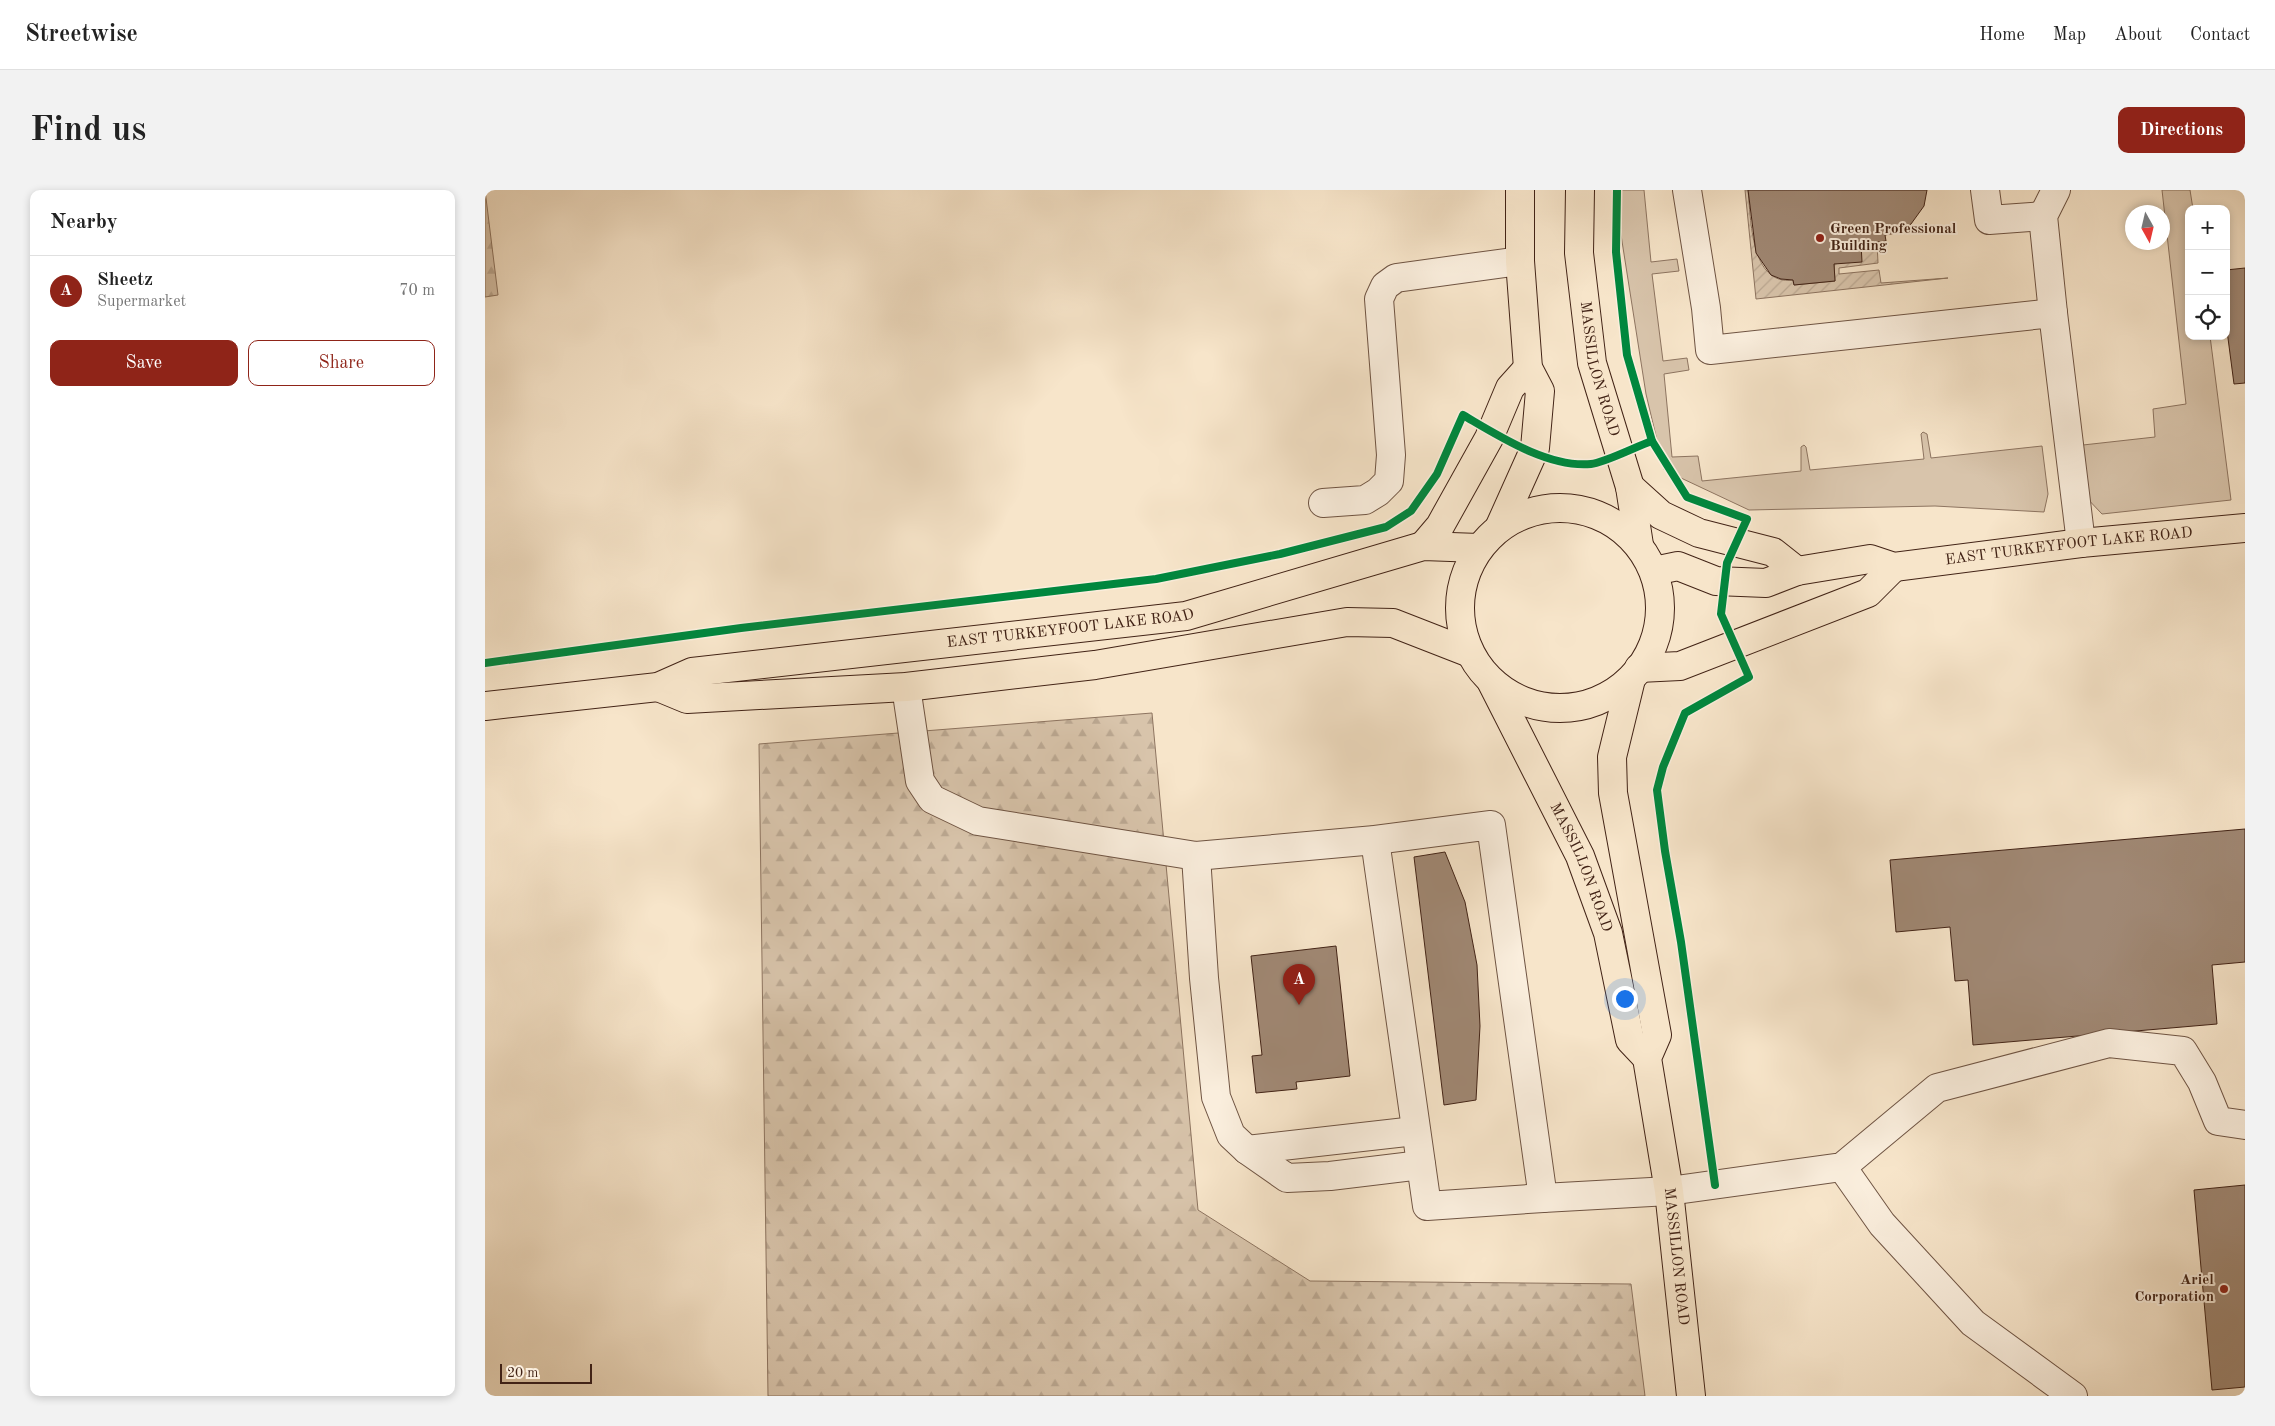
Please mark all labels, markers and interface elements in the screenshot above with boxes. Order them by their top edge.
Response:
text: Streetwise [25,23,138,47]
text: Home [1979,26,2025,44]
text: Map [2053,26,2086,44]
text: About [2114,26,2162,44]
text: Contact [2190,26,2250,44]
button: Directions [2118,107,2245,153]
text: Find us [30,113,146,148]
north arrow [2125,205,2170,250]
map controls [2185,205,2230,340]
button: + [2185,205,2230,250]
text: Nearby [50,212,118,233]
place label: Green Professional Building [1830,222,1957,254]
marker: Green Professional Building [1814,232,1826,244]
button: − [2185,250,2230,295]
text: Sheetz [97,271,153,290]
text: A [60,283,72,299]
text: 70 m [399,283,435,299]
text: Supermarket [97,294,186,310]
button: locate [2185,295,2230,340]
street label: MASSILLON ROAD [1577,301,1622,438]
button: Save [50,340,238,386]
button: Share [248,340,435,386]
street label: EAST TURKEYFOOT LAKE ROAD [1944,525,2193,568]
street label: EAST TURKEYFOOT LAKE ROAD [946,607,1196,651]
street label: MASSILLON ROAD [1547,801,1614,934]
pin: A [1283,964,1315,1005]
your location [1612,986,1638,1012]
street label: MASSILLON ROAD [1661,1187,1691,1326]
place label: Ariel Corporation [2134,1273,2214,1305]
marker: Ariel Corporation [2218,1283,2230,1295]
scale bar [500,1361,593,1384]
text: 20 m [507,1366,538,1380]

